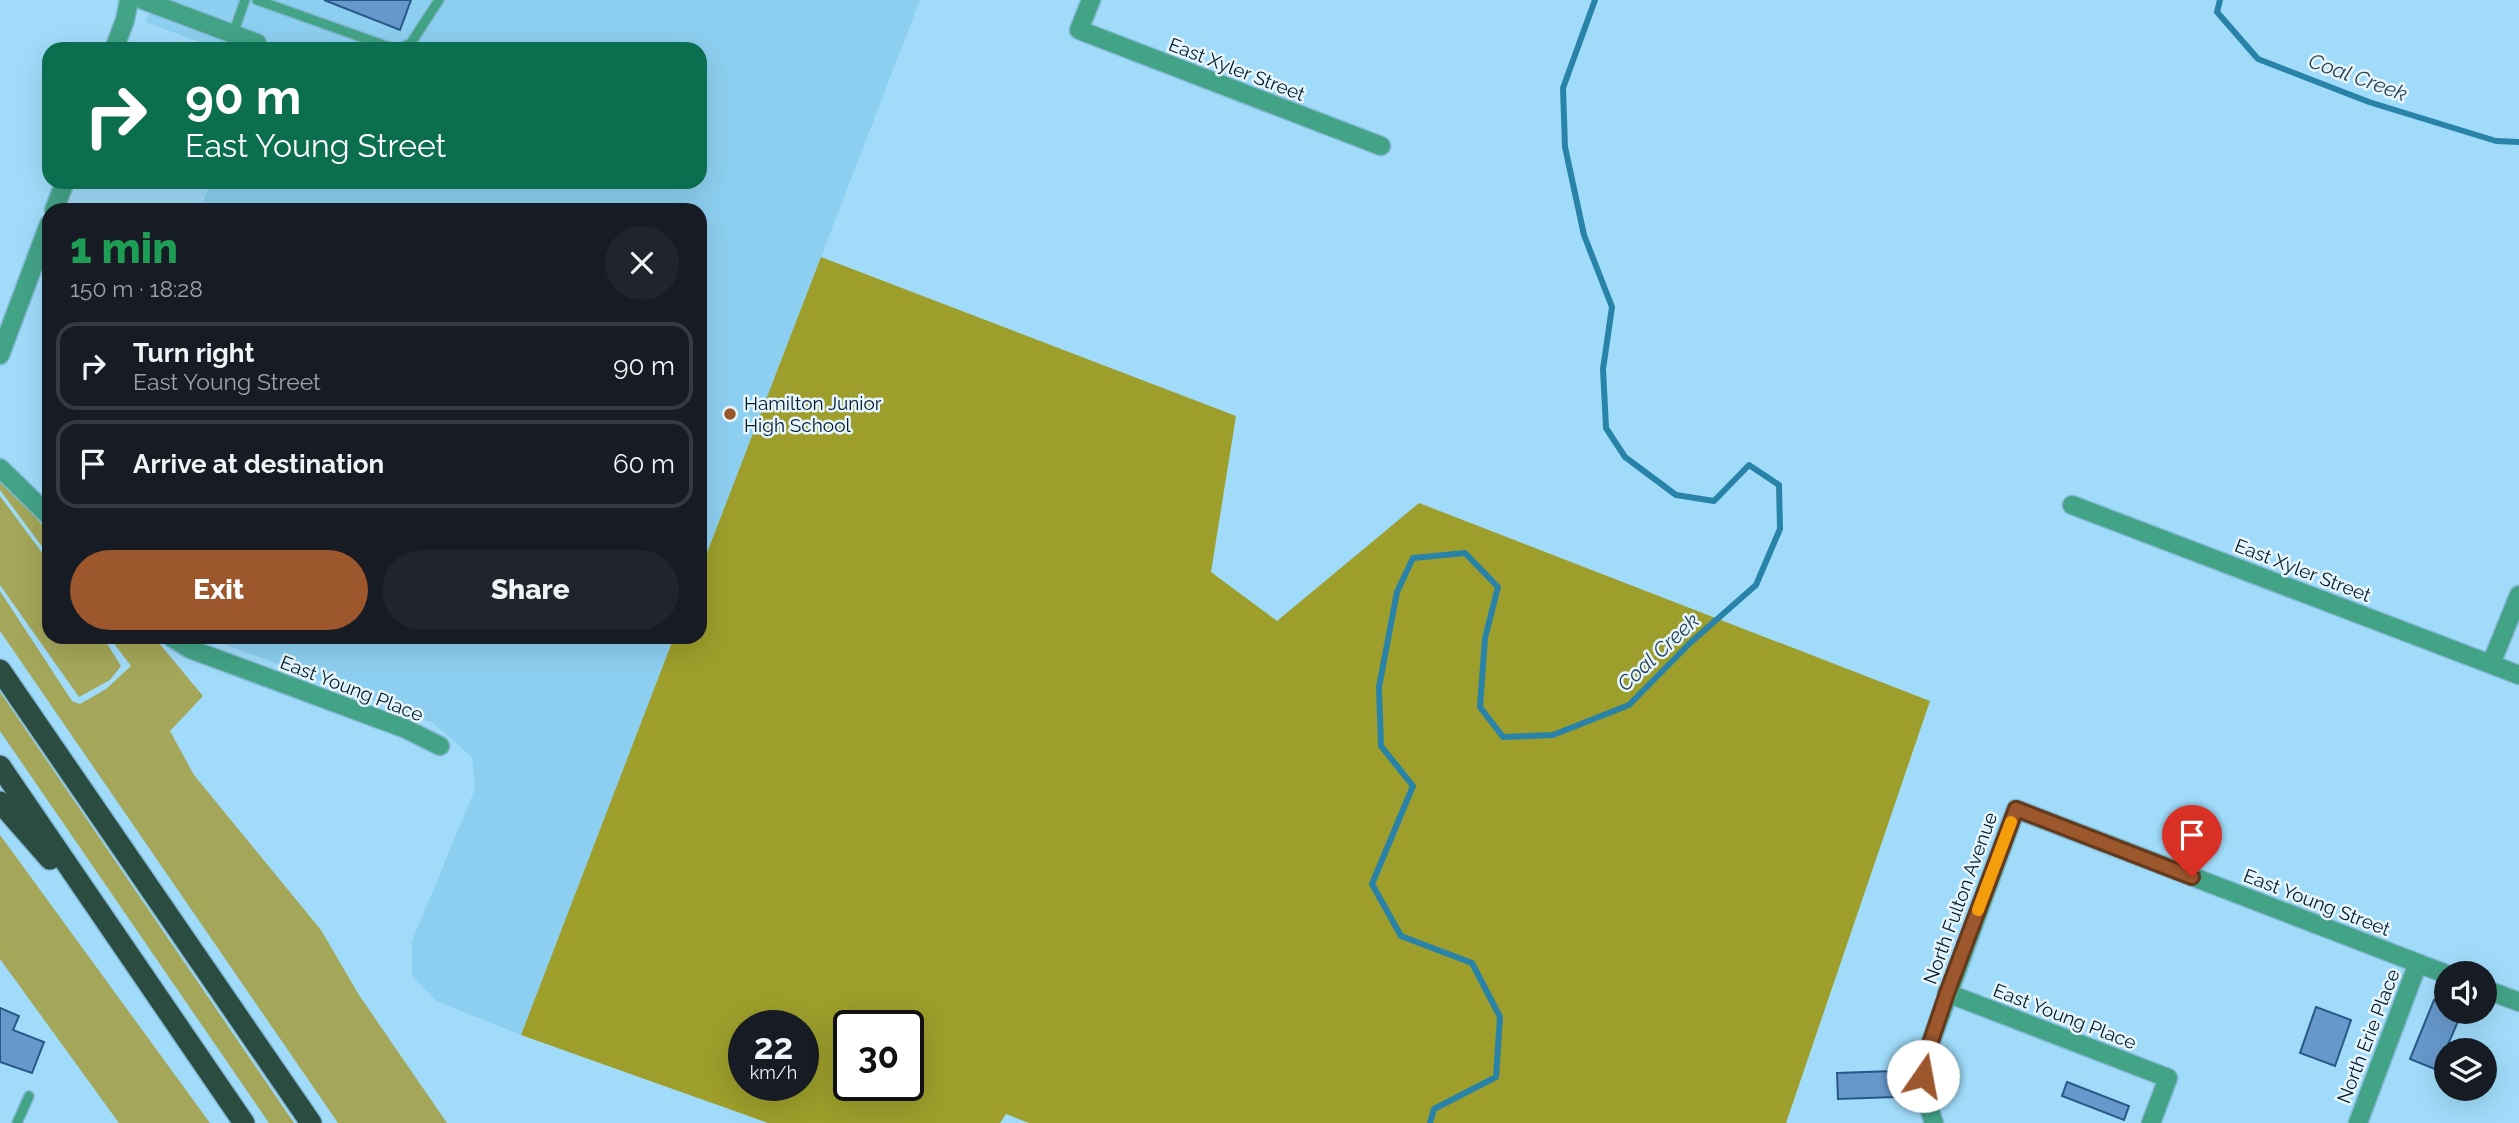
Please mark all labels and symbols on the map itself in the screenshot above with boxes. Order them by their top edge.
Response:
street label: East Xyler Street [1166,33,1309,105]
water label: Coal Creek [2305,48,2411,106]
place label: Hamilton Junior High School [744,392,882,436]
marker: Hamilton Junior High School [722,406,738,422]
street label: East Xyler Street [2232,534,2375,606]
water label: Coal Creek [1612,608,1704,696]
street label: East Young Place [277,651,427,725]
pin [2162,805,2222,877]
street label: North Fulton Avenue [1919,809,2001,987]
street label: East Young Street [2241,864,2394,940]
street label: North Erie Place [2332,966,2404,1106]
street label: East Young Place [1990,979,2140,1053]
speed limit sign: 30 [833,1010,924,1101]
position arrow [1886,1039,1960,1113]

